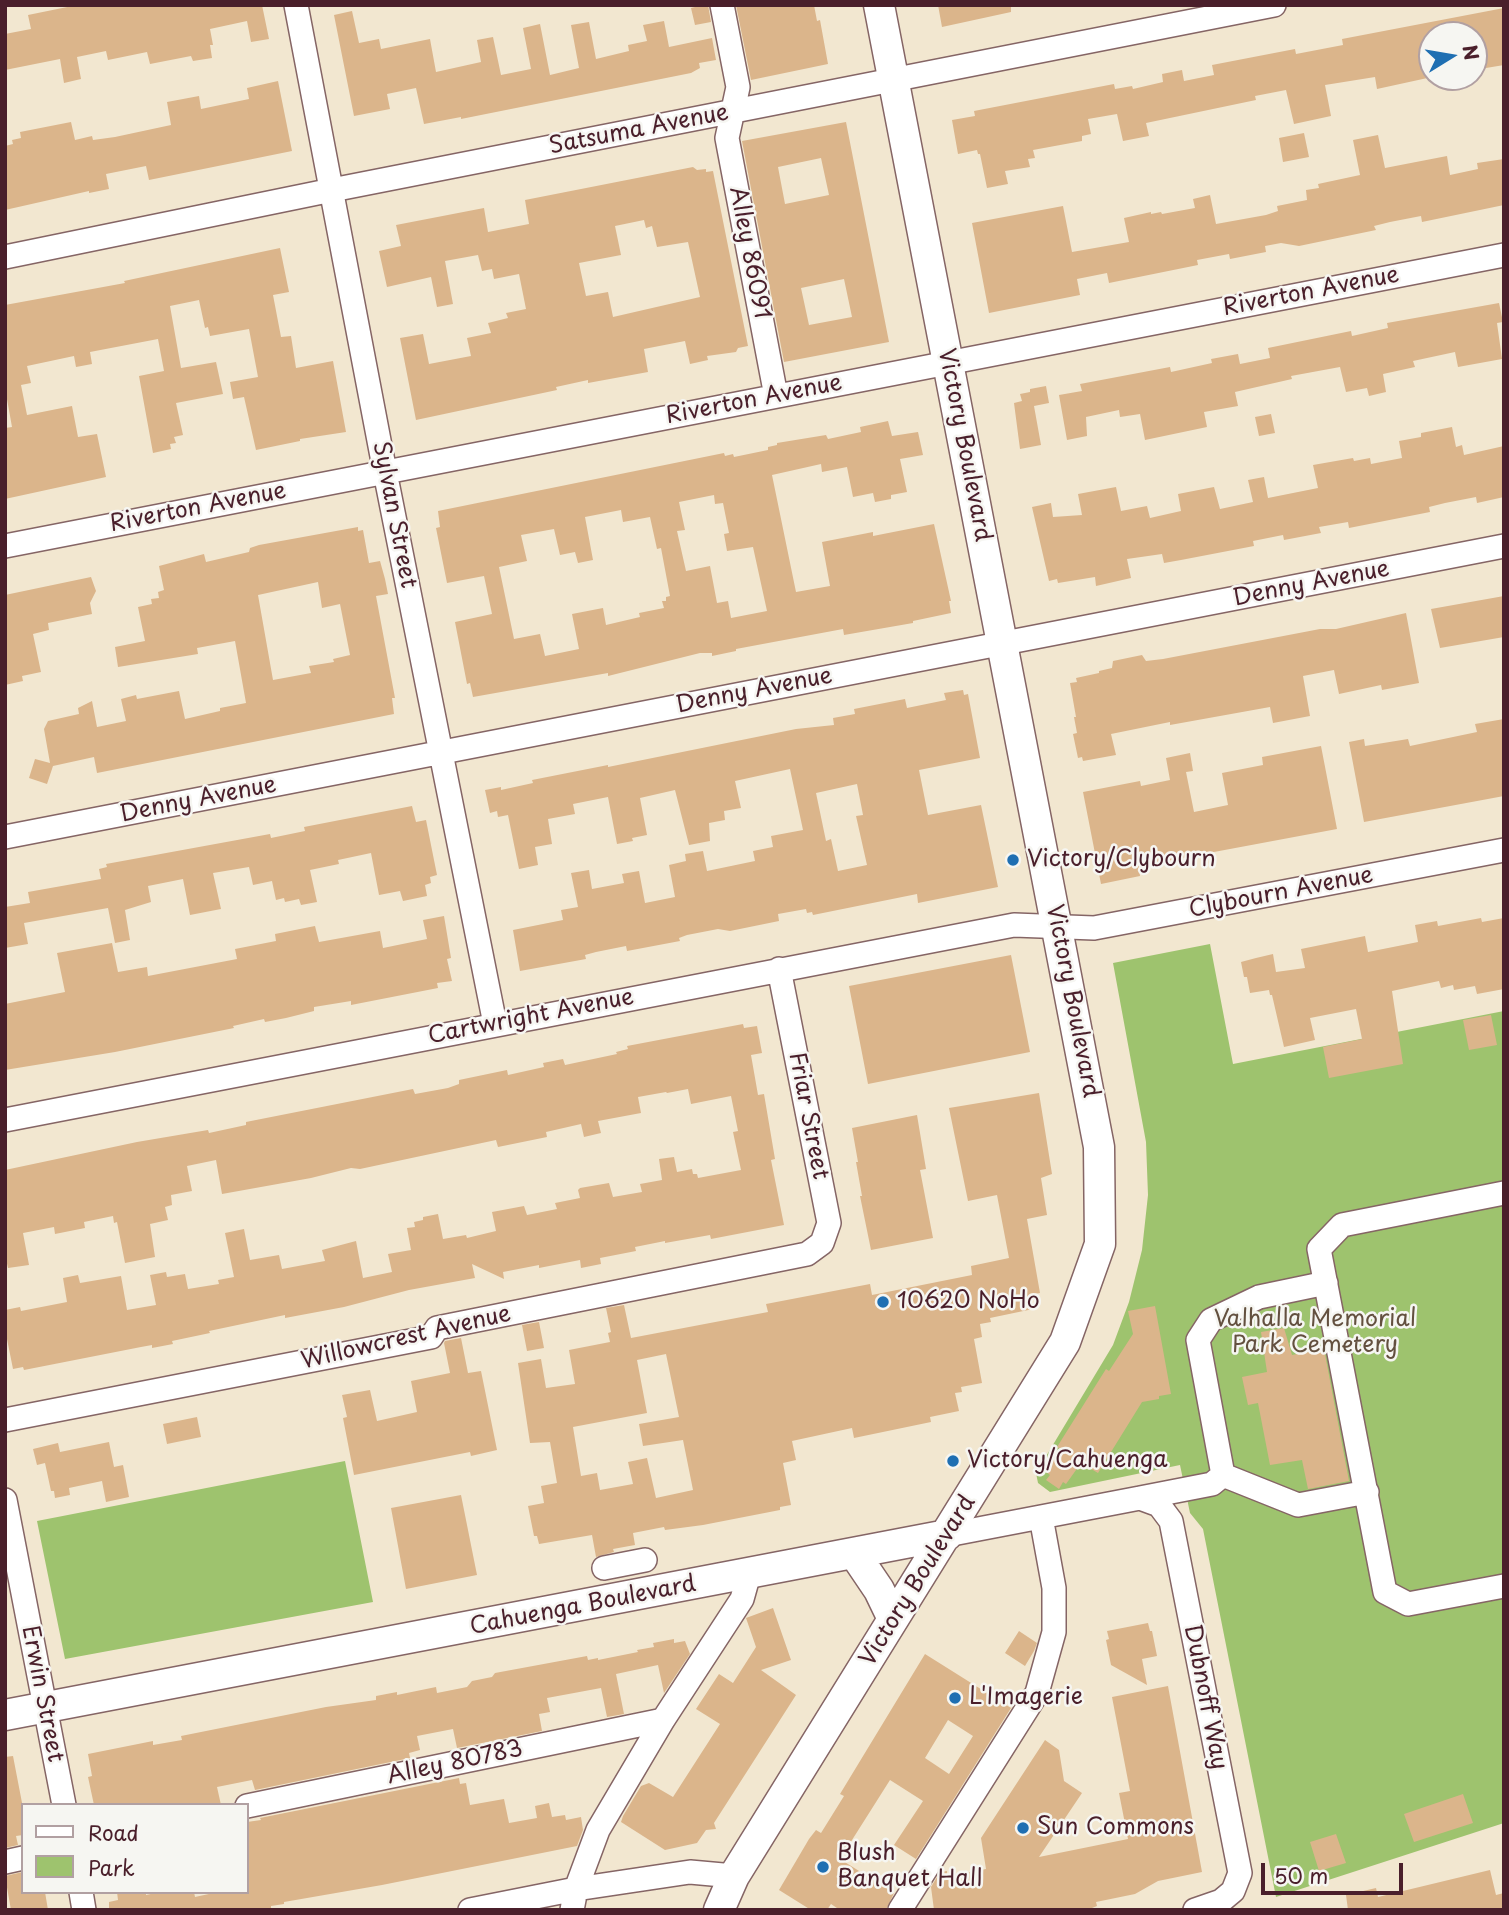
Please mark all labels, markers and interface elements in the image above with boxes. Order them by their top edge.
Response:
north arrow [1418,21,1488,91]
text: N [1456,42,1487,62]
street label: Satsuma Avenue [547,99,731,161]
street label: Alley 86091 [723,184,775,322]
street label: Riverton Avenue [1221,261,1401,323]
street label: Victory Boulevard [932,346,996,544]
street label: Riverton Avenue [664,369,844,431]
street label: Sylvan Street [366,439,422,591]
street label: Riverton Avenue [108,477,288,539]
street label: Denny Avenue [1230,555,1392,613]
street label: Denny Avenue [673,662,835,720]
street label: Denny Avenue [117,771,279,829]
place label: Victory/Clybourn [1027,846,1216,874]
marker: Victory/Clybourn [1005,852,1021,868]
street label: Clybourn Avenue [1187,862,1375,924]
street label: Victory Boulevard [1040,902,1104,1100]
street label: Cartwright Avenue [426,984,636,1050]
street label: Friar Street [782,1050,834,1182]
place label: 10620 NoHo [897,1288,1040,1316]
marker: 10620 NoHo [875,1294,891,1310]
street label: Willowcrest Avenue [298,1300,514,1376]
park label: Valhalla Memorial Park Cemetery [1214,1306,1416,1360]
place label: Victory/Cahuenga [967,1447,1167,1475]
marker: Victory/Cahuenga [945,1453,961,1469]
street label: Victory Boulevard [854,1490,982,1672]
street label: Cahuenga Boulevard [468,1571,698,1641]
street label: Dubnoff Way [1177,1622,1233,1772]
street label: Erwin Street [15,1623,69,1765]
place label: L'Imagerie [969,1684,1083,1712]
marker: L'Imagerie [947,1690,963,1706]
street label: Alley 80783 [385,1735,525,1791]
legend [21,1803,248,1894]
place label: Sun Commons [1037,1814,1194,1842]
text: Road [88,1816,139,1848]
marker: Sun Commons [1015,1820,1031,1836]
place label: Blush Banquet Hall [837,1840,982,1894]
scale bar [1264,1848,1406,1892]
text: Park [88,1851,135,1883]
marker: Blush Banquet Hall [815,1859,831,1875]
text: 50 m [1274,1859,1328,1891]

